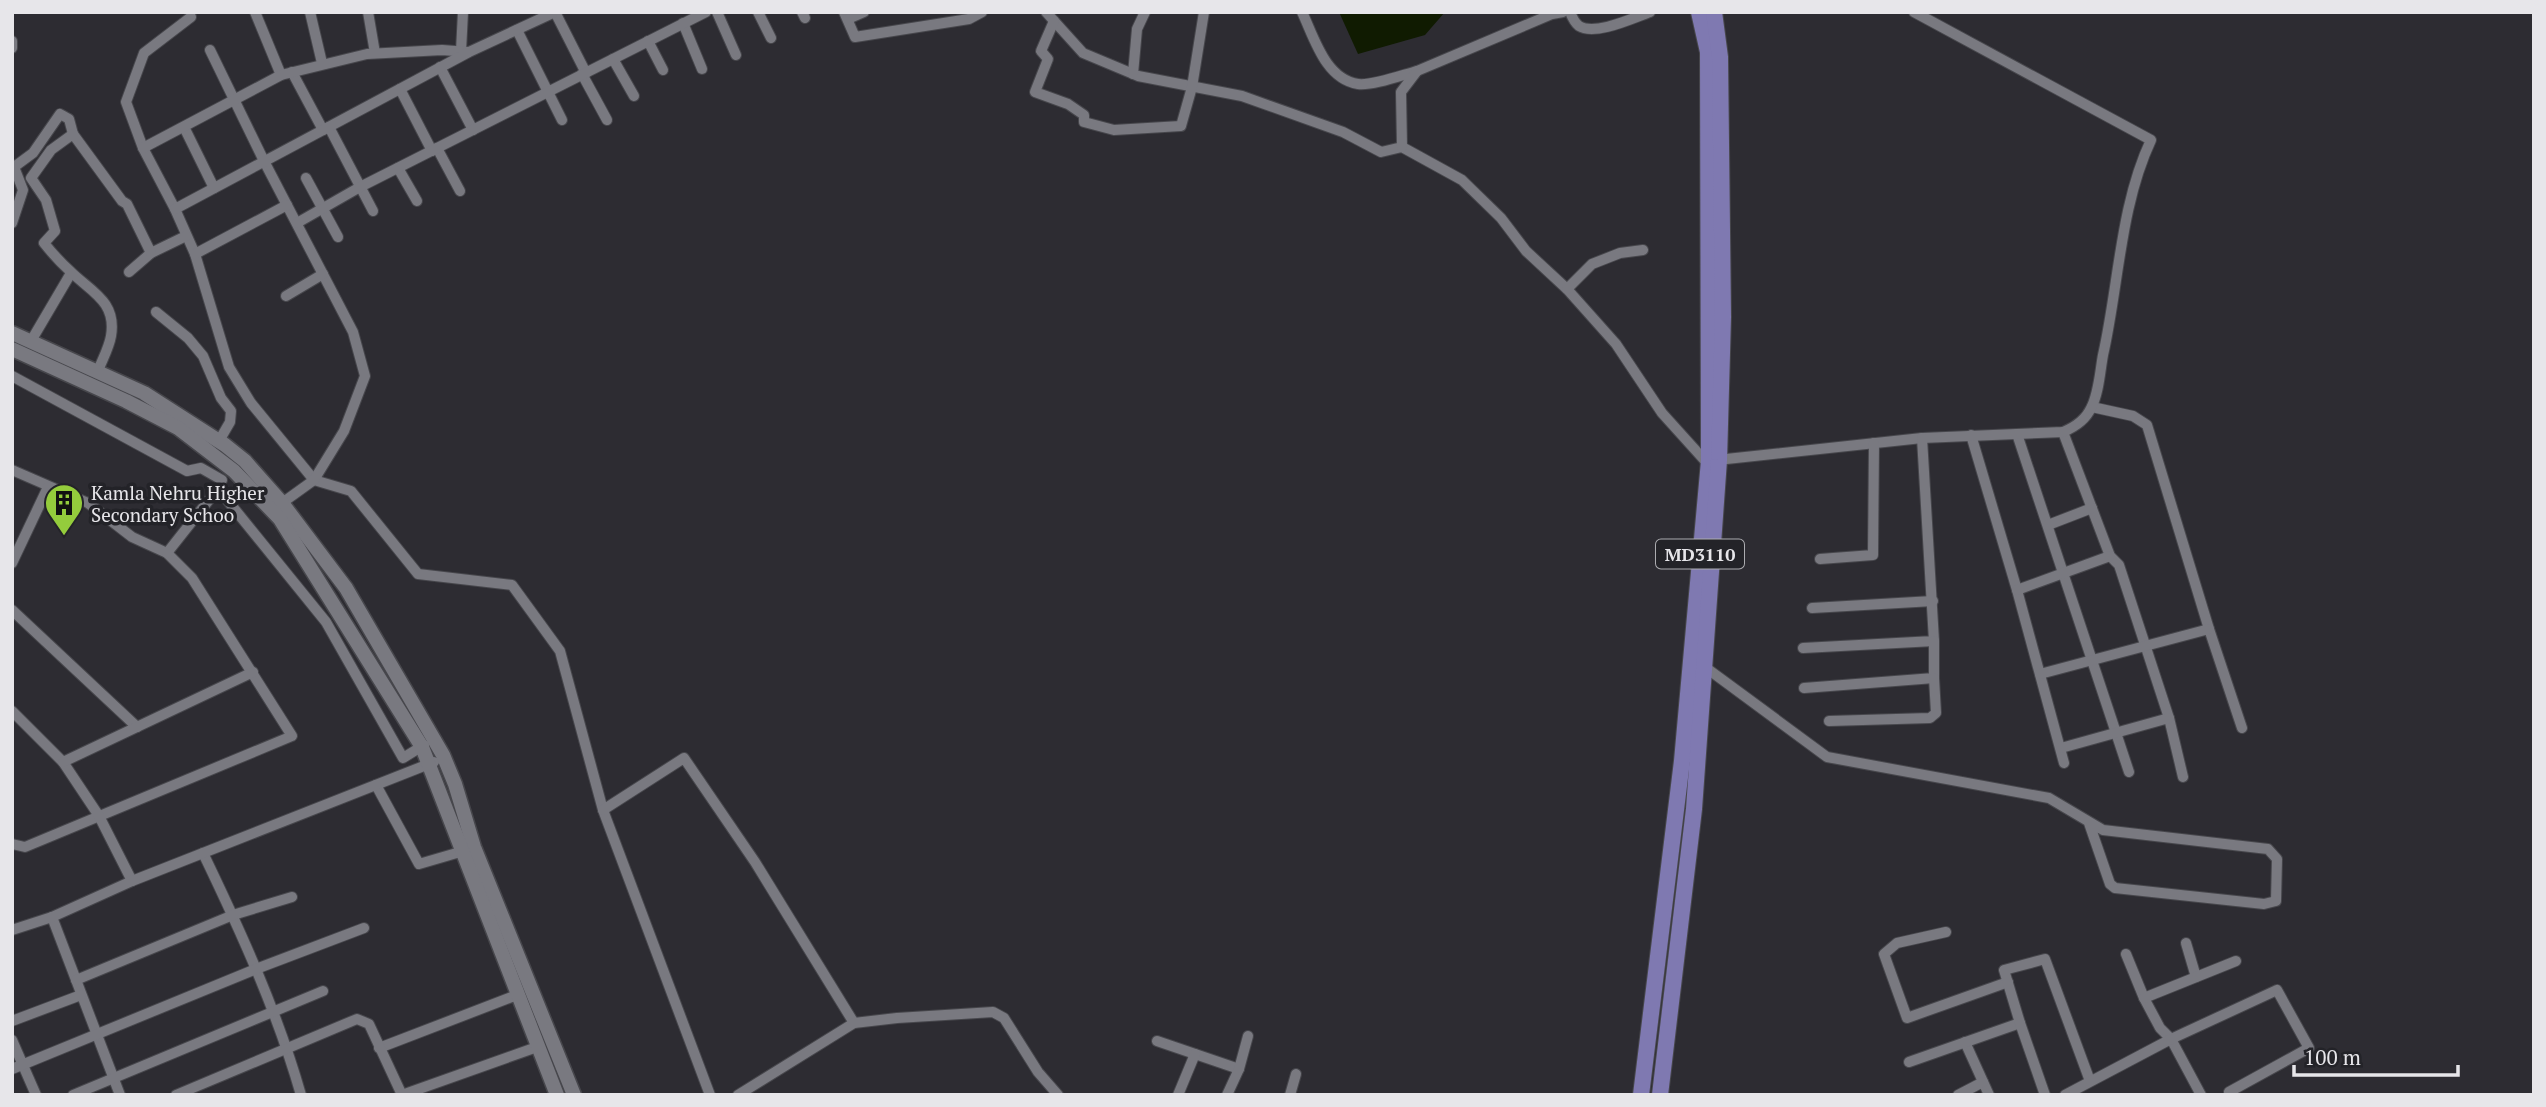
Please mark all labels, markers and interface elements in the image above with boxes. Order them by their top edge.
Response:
place label: Kamla Nehru Higher Secondary Schoo [91,480,265,527]
building icon: Kamla Nehru Higher Secondary Schoo [43,482,85,537]
road number: MD3110 [1656,540,1744,568]
scale bar [2294,1034,2458,1078]
text: 100 m [2304,1043,2361,1071]

